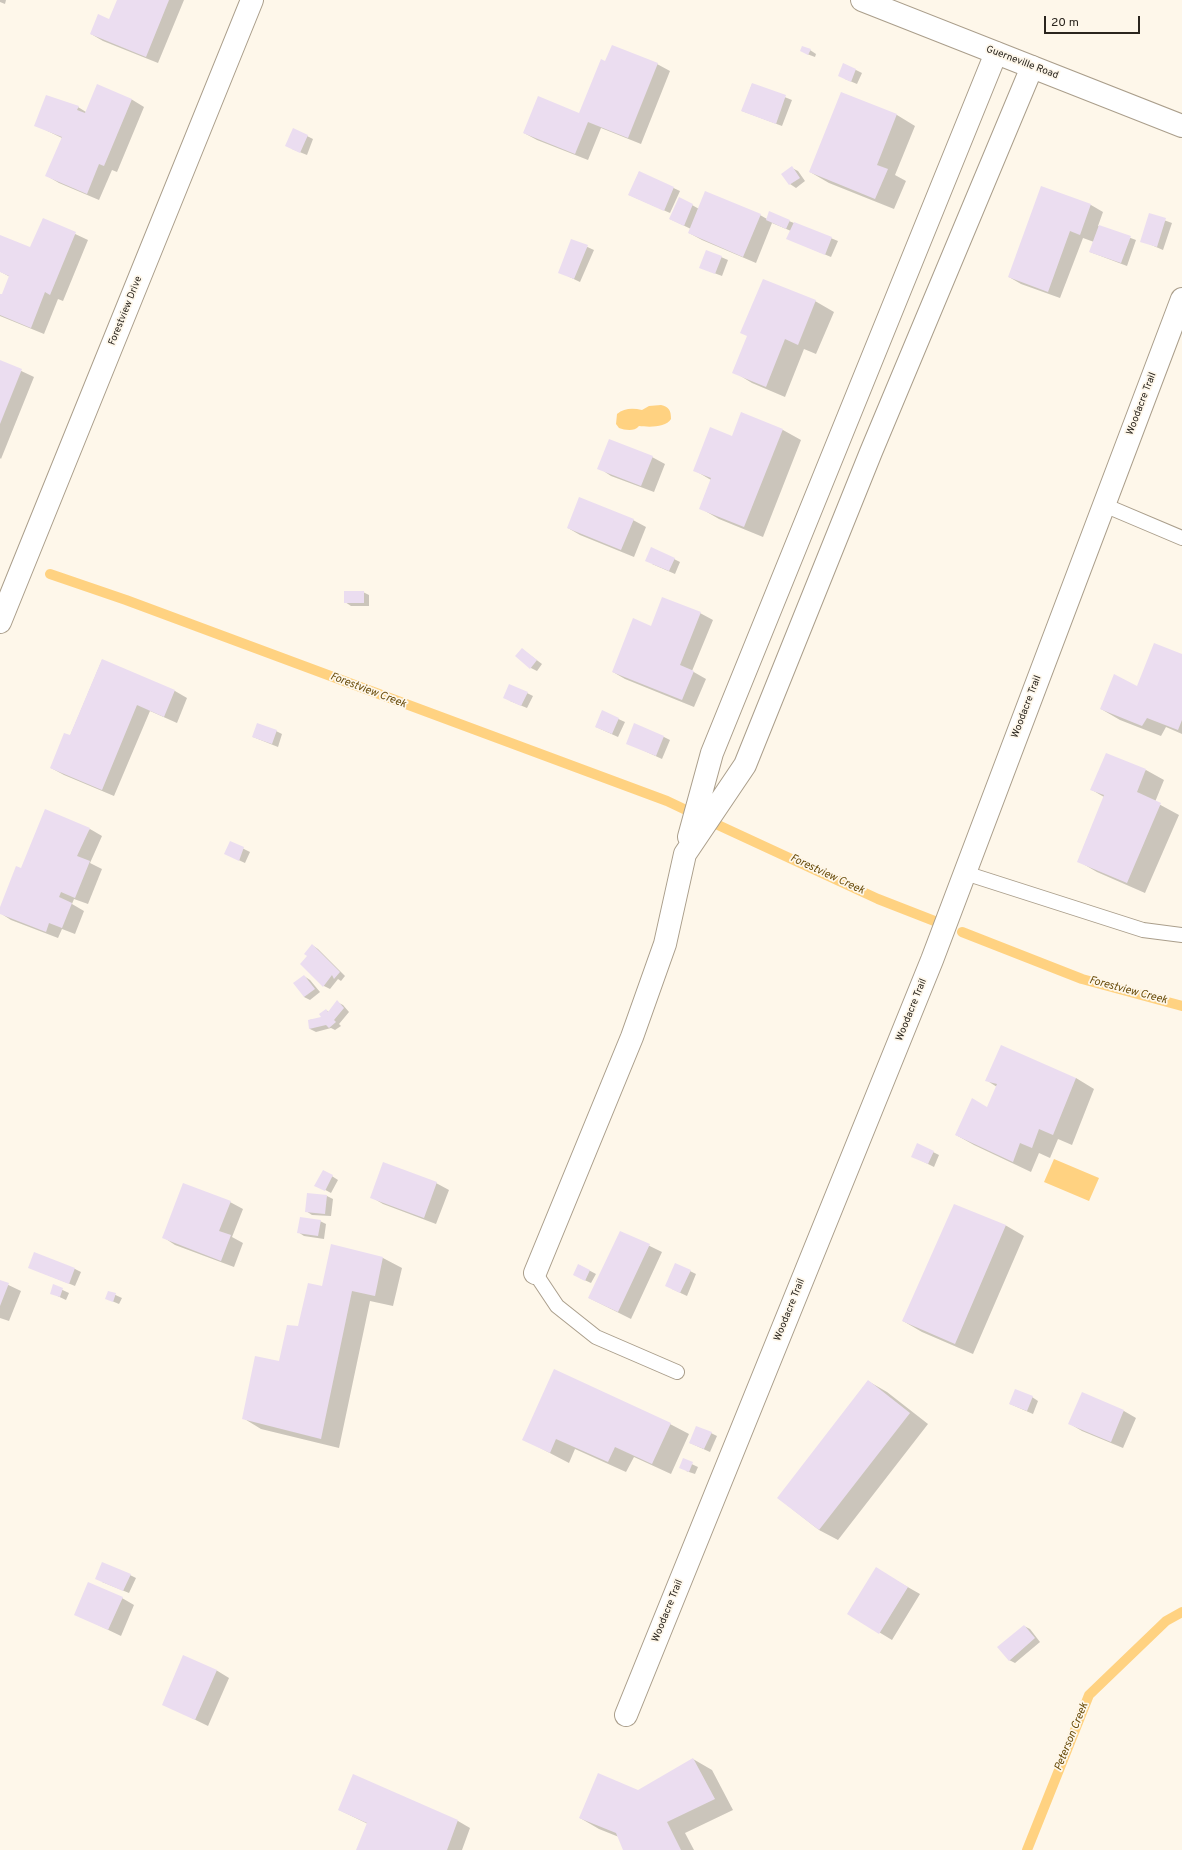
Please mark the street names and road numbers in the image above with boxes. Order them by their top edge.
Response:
street label: Guerneville Road [984,44,1060,82]
street label: Forestview Drive [107,275,145,347]
street label: Woodacre Trail [1125,371,1159,437]
street label: Woodacre Trail [1010,674,1044,740]
street label: Woodacre Trail [894,977,930,1043]
street label: Woodacre Trail [772,1277,808,1343]
street label: Woodacre Trail [650,1578,686,1644]

